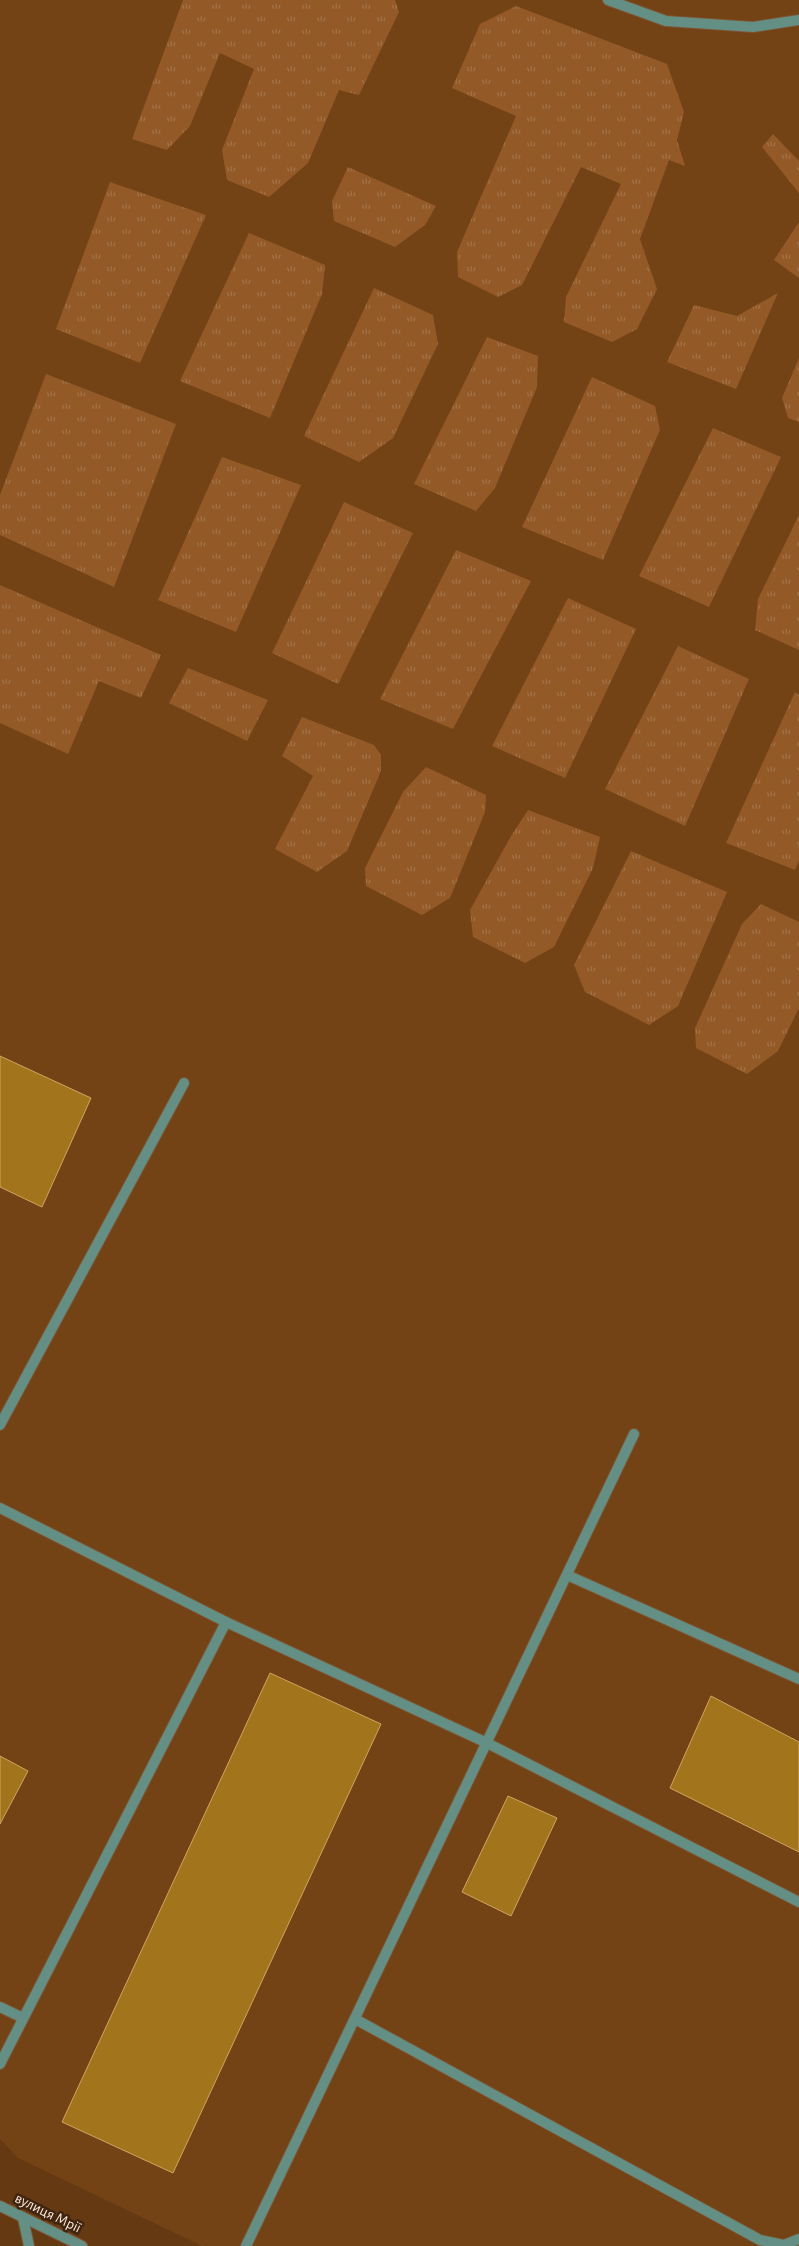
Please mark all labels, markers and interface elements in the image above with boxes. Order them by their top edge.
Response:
street label: вулиця Мрії [12,2190,84,2236]

